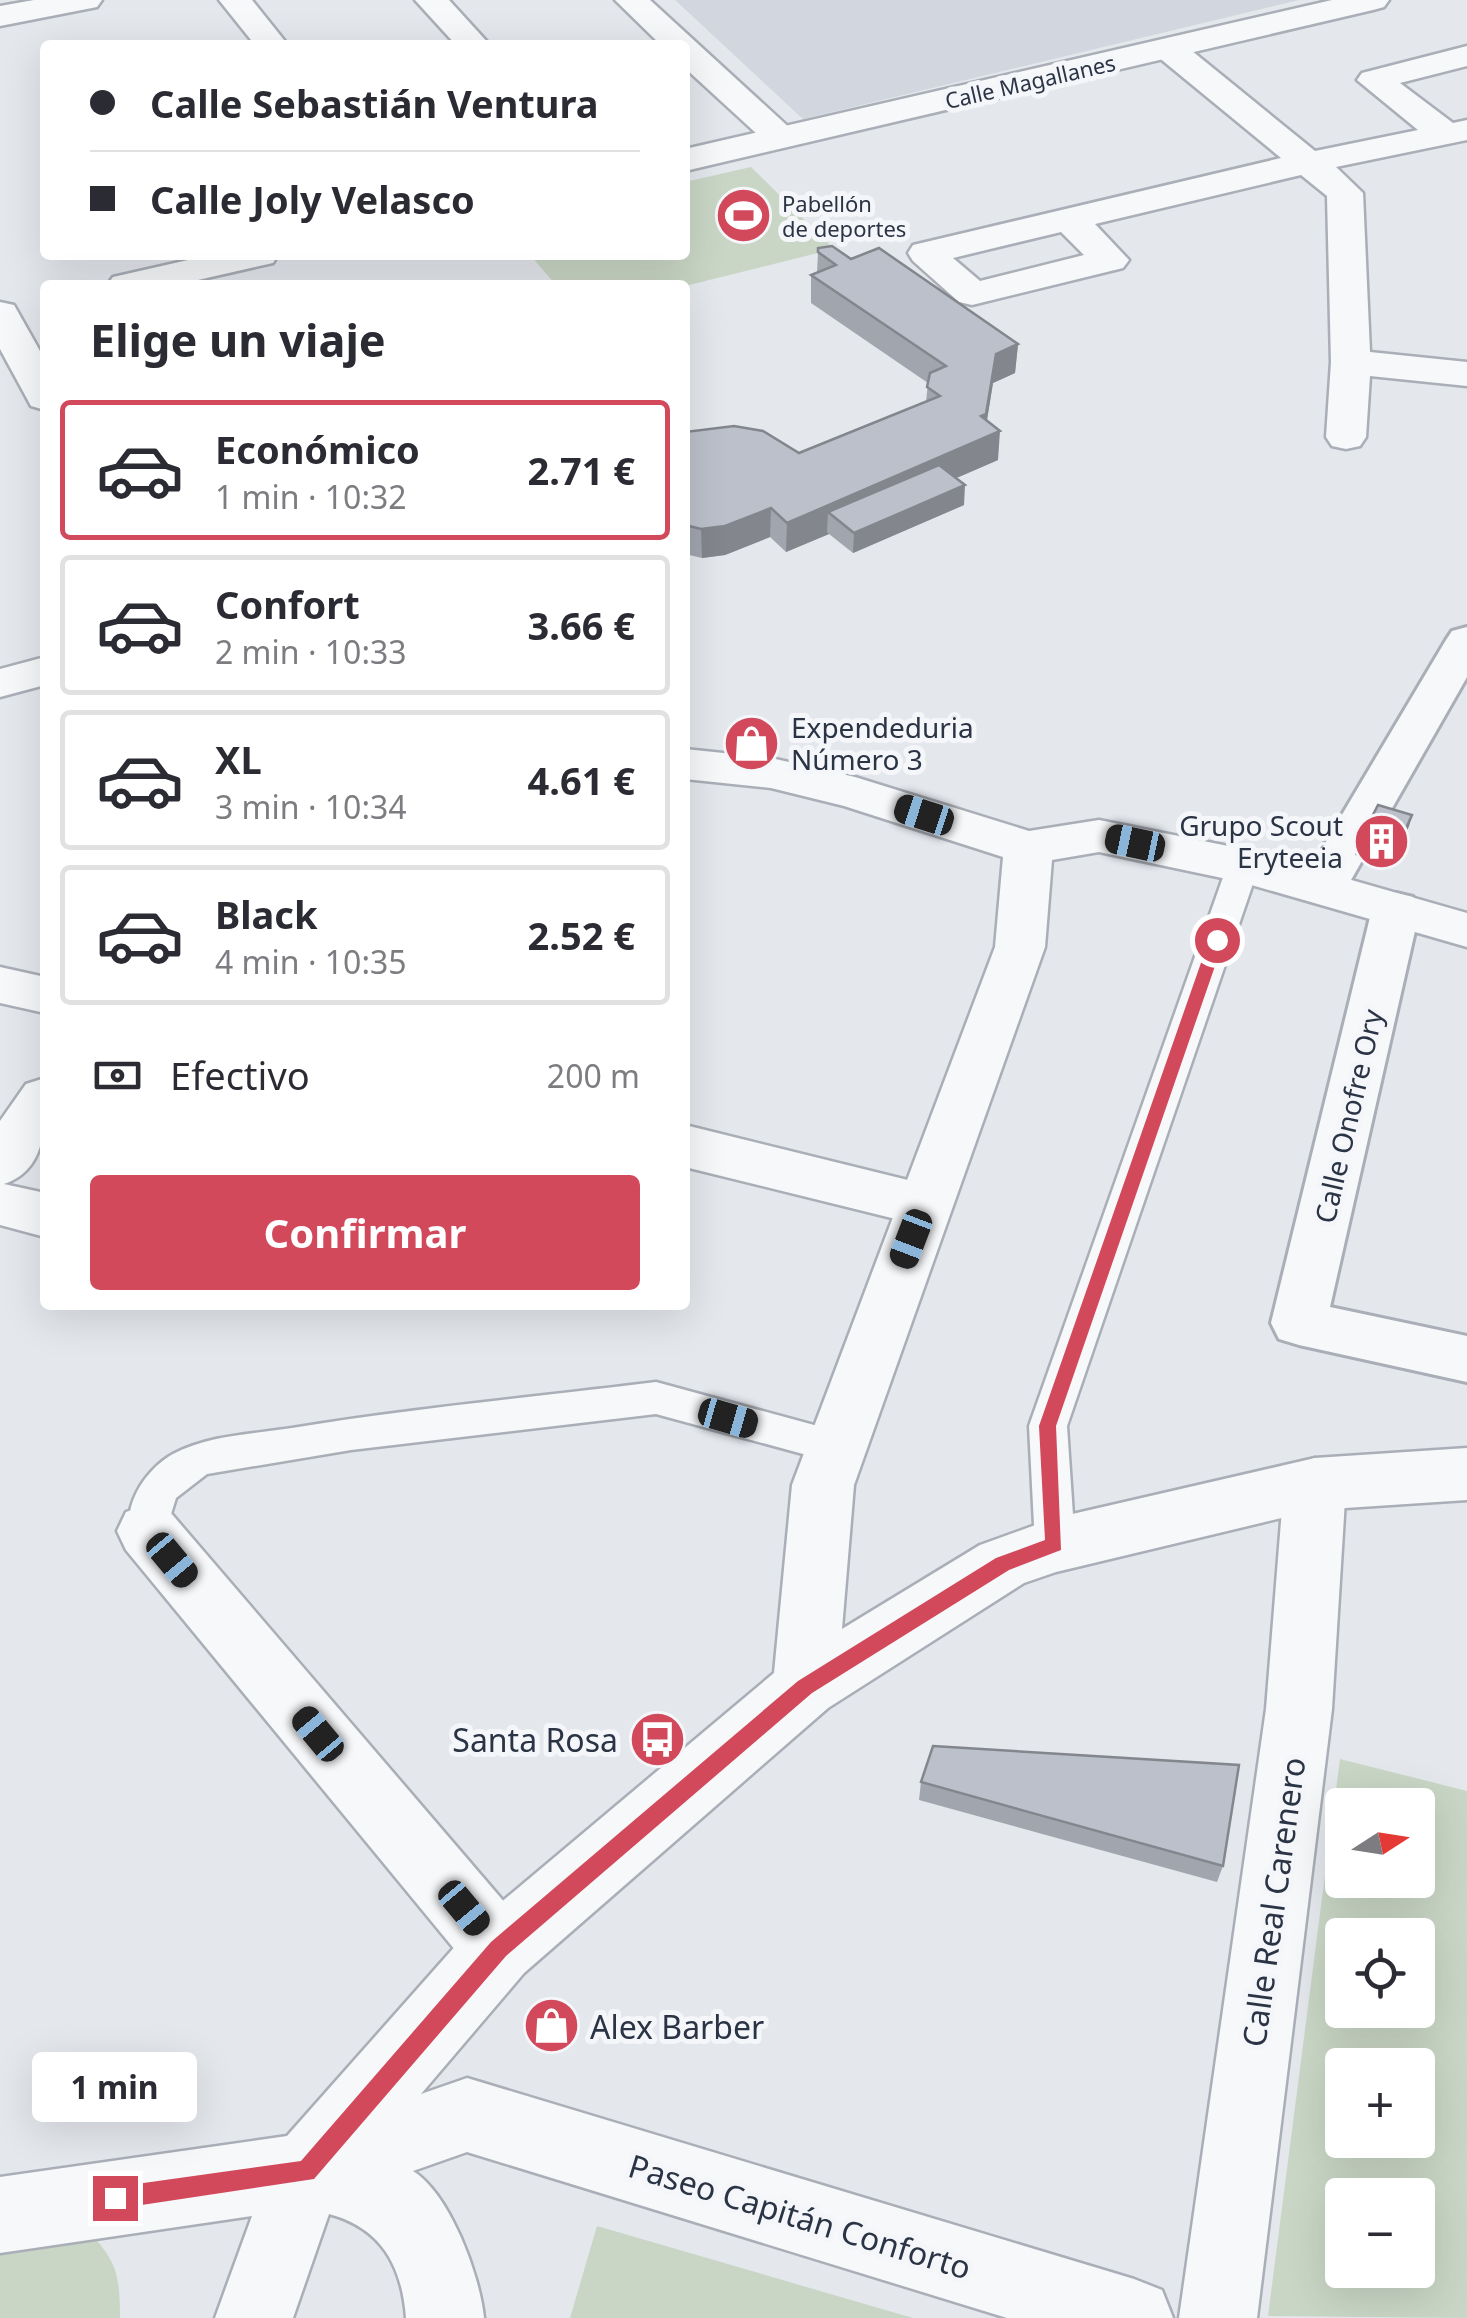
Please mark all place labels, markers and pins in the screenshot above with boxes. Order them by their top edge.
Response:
sports icon: Pabellón de deportes [713,186,773,246]
place label: Pabellón de deportes [782,188,906,243]
place label: Expendeduria Número 3 [791,708,974,778]
shop icon: Expendeduria Número 3 [722,713,782,773]
place label: Grupo Scout Eryteeia [1179,806,1343,876]
building icon: Grupo Scout Eryteeia [1352,811,1412,871]
bus stop icon: Santa Rosa [627,1709,687,1769]
place label: Santa Rosa [452,1718,618,1761]
shop icon: Alex Barber [521,1996,581,2056]
place label: Alex Barber [590,2005,764,2048]

